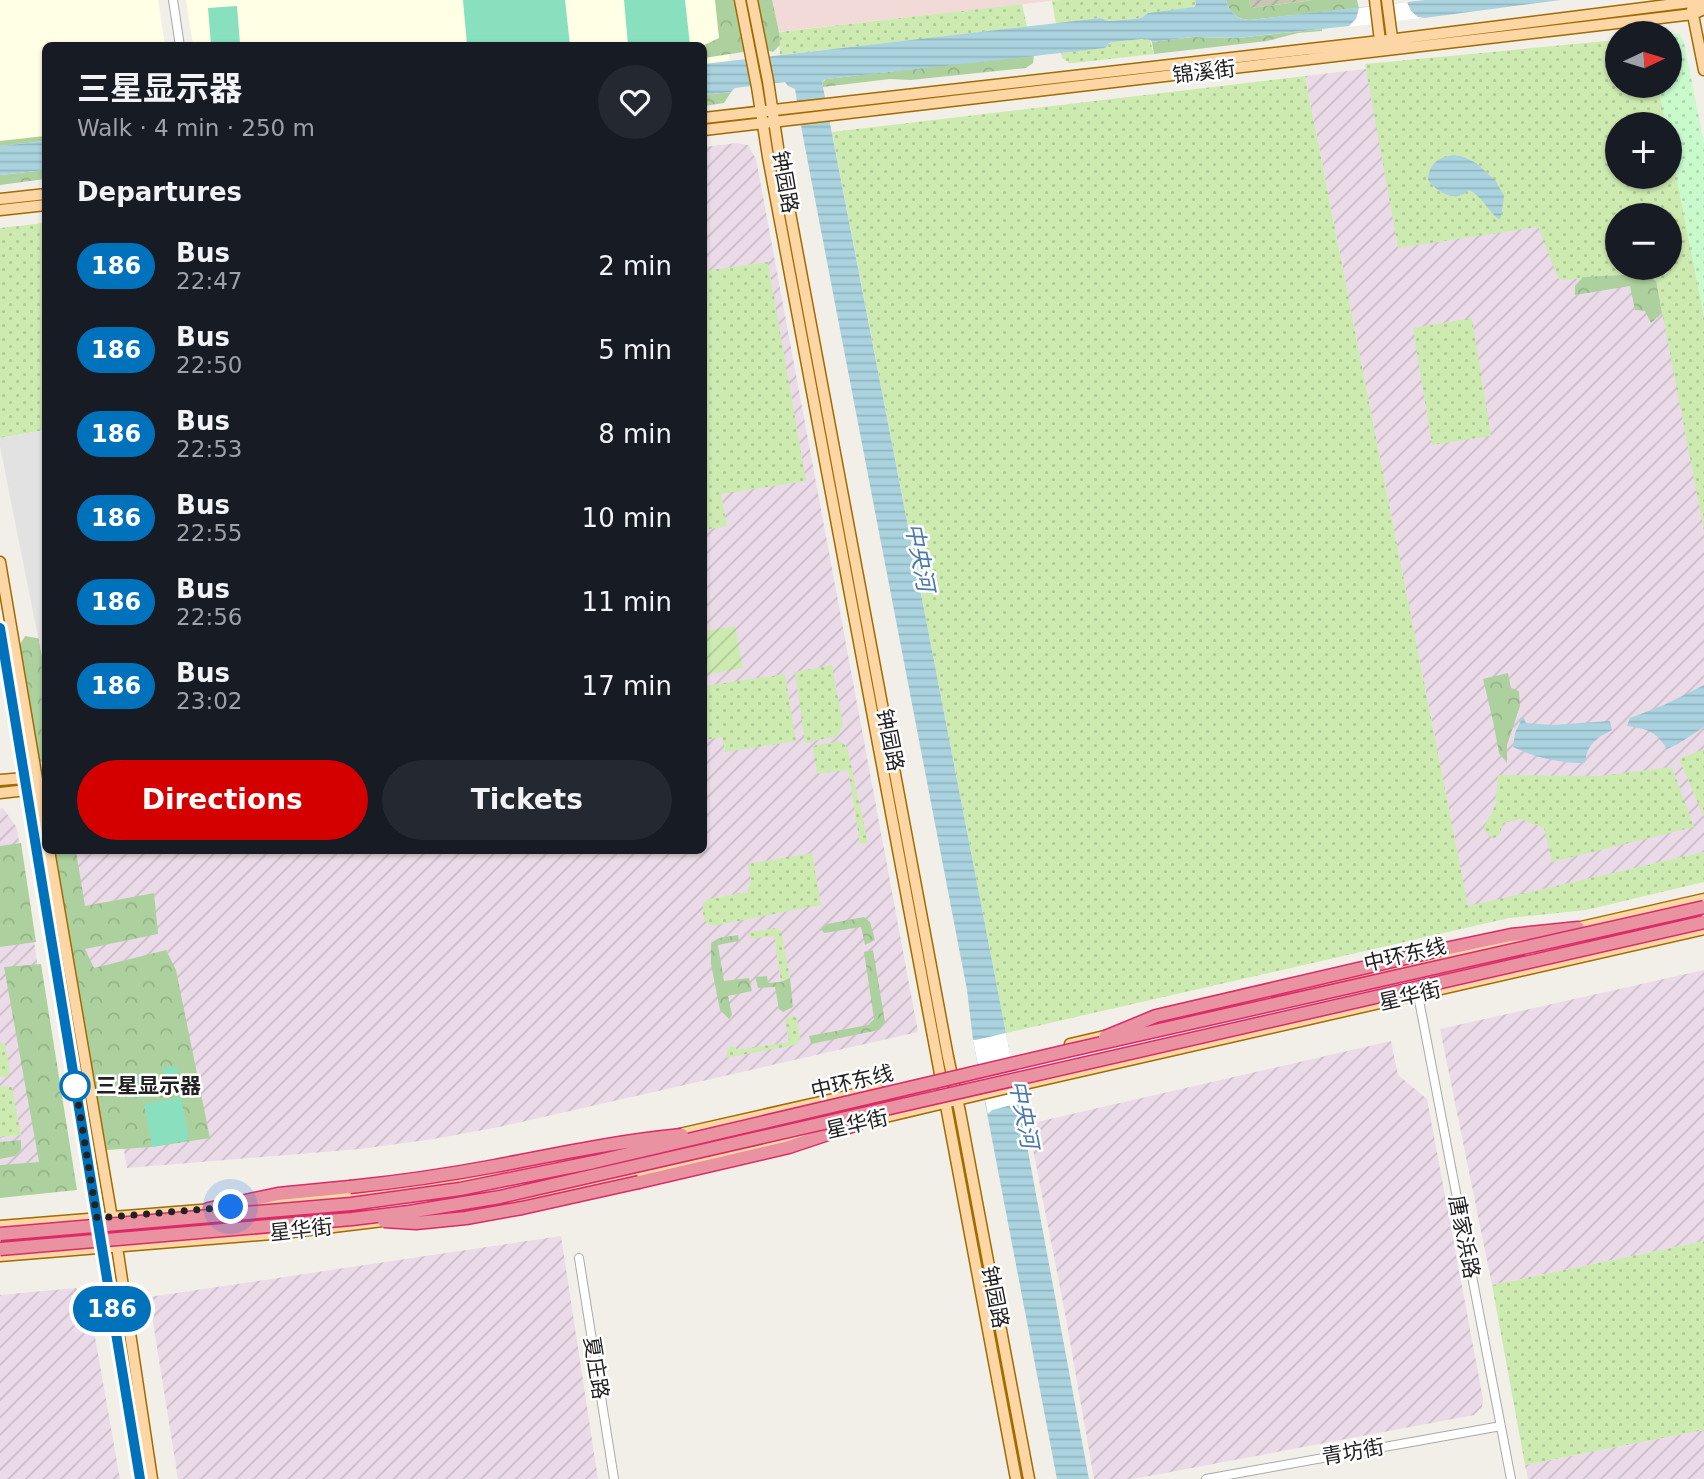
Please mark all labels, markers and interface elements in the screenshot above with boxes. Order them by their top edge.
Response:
north arrow [1605,21,1682,98]
map controls [1605,21,1682,280]
street label: 锦溪街 [1171,56,1237,88]
button: heart [598,65,672,139]
text: 三星显示器 [77,69,242,108]
button: + [1605,112,1682,189]
text: Walk · 4 min · 250 m [77,115,315,141]
street label: 钟园路 [768,149,802,215]
text: Departures [77,177,242,207]
button: − [1605,203,1682,280]
text: Bus [176,238,230,268]
text: 2 min [598,251,672,281]
text: 186 [91,252,141,280]
text: 22:47 [176,268,242,294]
text: Bus [176,322,230,352]
text: 5 min [598,335,672,365]
text: 186 [91,336,141,364]
text: 22:50 [176,352,242,378]
text: Bus [176,406,230,436]
text: 8 min [598,419,672,449]
text: 186 [91,420,141,448]
text: 22:53 [176,436,242,462]
text: Bus [176,490,230,520]
text: 10 min [582,503,672,533]
text: 186 [91,504,141,532]
text: 22:55 [176,520,242,546]
water label: 中央河 [901,521,940,597]
text: Bus [176,574,230,604]
text: 11 min [582,587,672,617]
text: 186 [91,588,141,616]
text: 22:56 [176,604,242,630]
text: Bus [176,658,230,688]
text: 17 min [582,671,672,701]
text: 186 [91,672,141,700]
text: 23:02 [176,688,242,714]
street label: 钟园路 [872,707,908,773]
button: Directions [77,760,368,840]
button: Tickets [382,760,672,840]
street label: 中环东线 [1361,934,1449,976]
street label: 星华街 [1377,977,1443,1015]
street label: 中环东线 [808,1061,896,1103]
marker: 三星显示器 [60,1071,90,1101]
place label: 三星显示器 [96,1074,201,1098]
water label: 中央河 [1005,1078,1044,1154]
street label: 星华街 [824,1105,890,1143]
your location [213,1189,248,1224]
street label: 唐家浜路 [1444,1193,1484,1281]
street label: 星华街 [268,1215,334,1245]
street label: 钟园路 [977,1264,1013,1330]
line badge: 186 [72,1286,152,1332]
text: 186 [87,1295,137,1323]
street label: 夏庄路 [579,1335,613,1401]
street label: 青坊街 [1320,1435,1386,1469]

